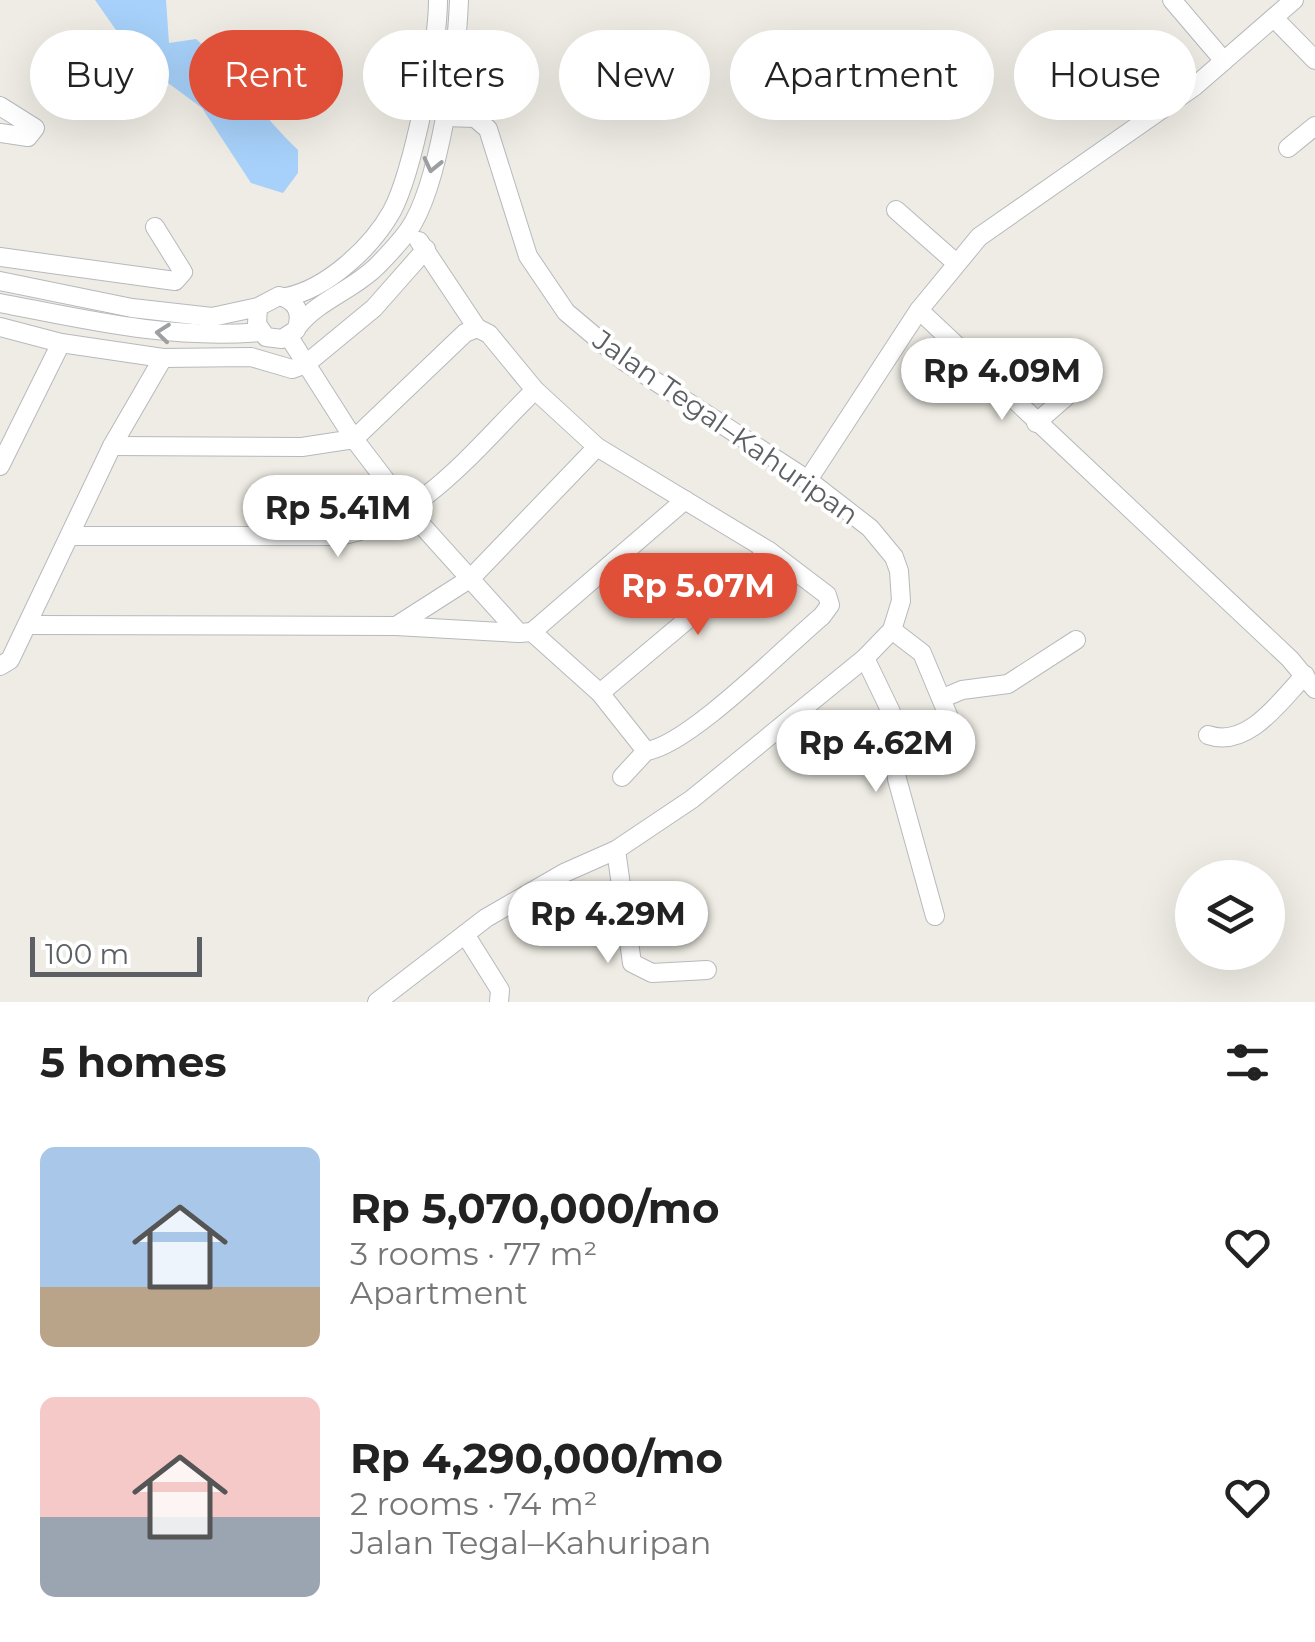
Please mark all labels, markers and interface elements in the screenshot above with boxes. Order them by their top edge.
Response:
chip: Buy [30,30,169,120]
chip: Rent [189,30,343,120]
chip: Filters [363,30,539,120]
chip: New [559,30,710,120]
chip: Apartment [730,30,994,120]
chip: House [1014,30,1196,120]
one-way arrow [423,156,444,173]
street label: Jalan Tegal–Kahuripan [586,322,865,532]
one-way arrow [155,323,171,344]
pin: Rp 4.09M [899,338,1105,423]
text: Rp 4.09M [923,351,1081,390]
pin: Rp 5.41M [235,475,441,560]
text: Rp 5.41M [265,488,411,527]
pin: Rp 5.07M [595,553,801,638]
text: Rp 5.07M [621,566,775,605]
pin: Rp 4.62M [773,710,979,795]
text: Rp 4.62M [798,723,954,762]
map controls [1175,860,1285,970]
button: layers [1175,860,1285,970]
pin: Rp 4.29M [505,881,711,966]
text: Rp 4.29M [530,894,686,933]
scale bar [30,932,202,976]
text: 100 m [45,937,129,971]
icon: filters [1220,1035,1275,1090]
text: 5 homes [40,1036,227,1088]
text: Rp 5,070,000/mo [350,1182,719,1234]
icon: home [120,1187,240,1307]
icon: heart [1220,1220,1275,1275]
text: 3 rooms · 77 m² [350,1234,597,1273]
text: Apartment [350,1273,528,1312]
text: Rp 4,290,000/mo [350,1432,723,1484]
icon: home [120,1437,240,1557]
icon: heart [1220,1470,1275,1525]
text: 2 rooms · 74 m² [350,1484,598,1523]
text: Jalan Tegal–Kahuripan [350,1523,711,1562]

